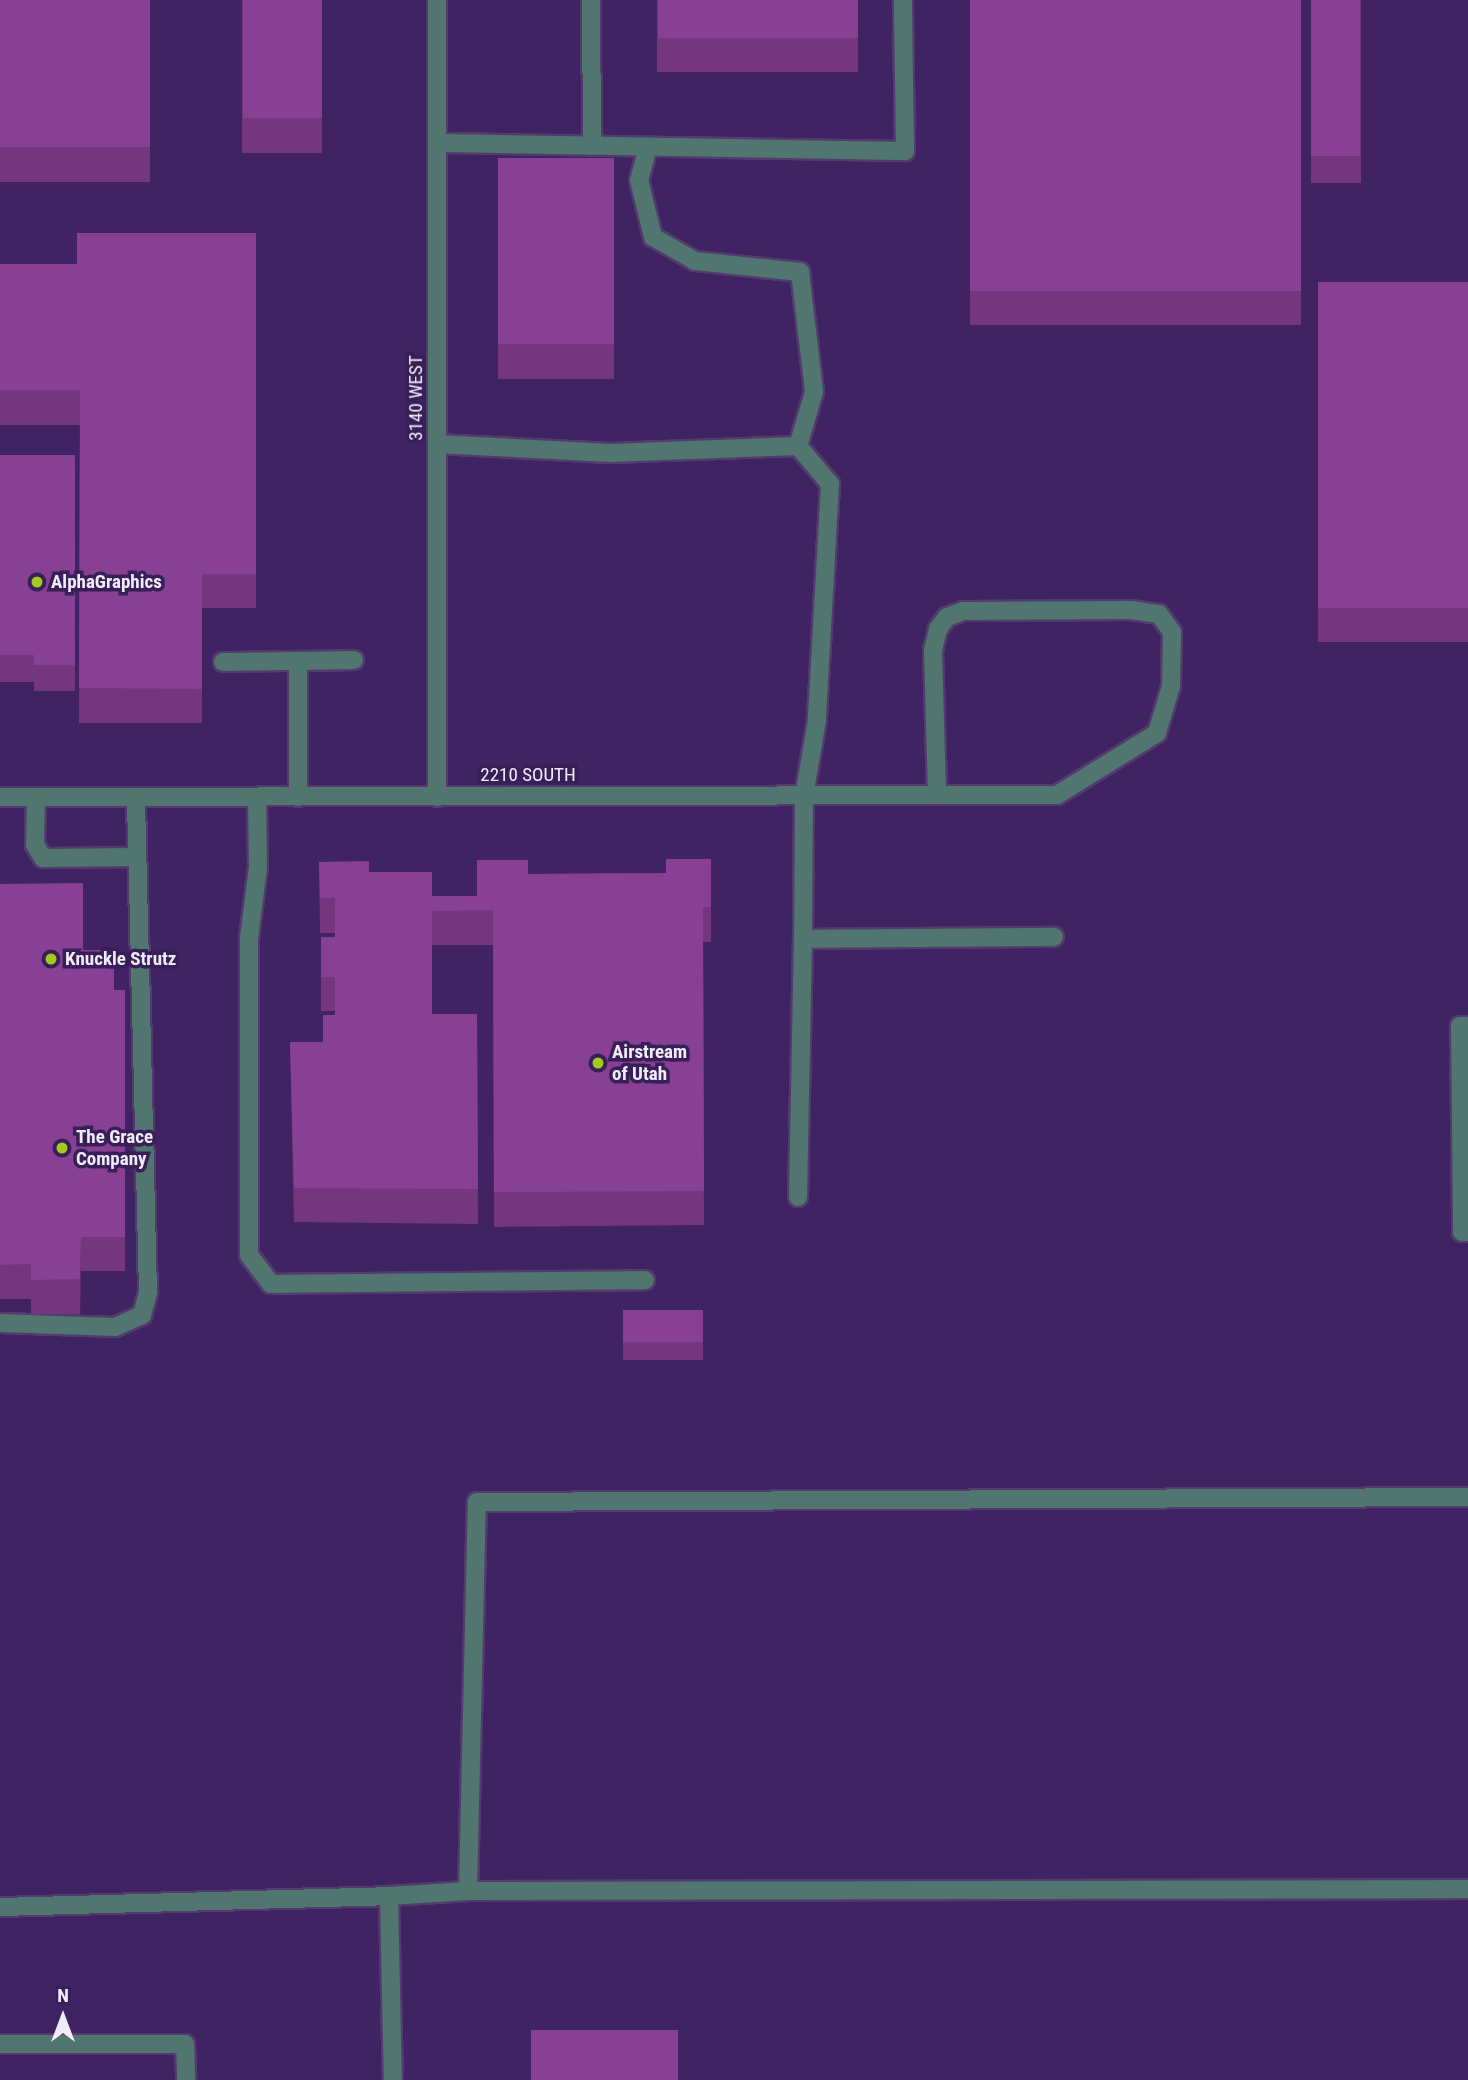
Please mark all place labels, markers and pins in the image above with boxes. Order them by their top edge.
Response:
place label: AlphaGraphics [51,571,162,593]
marker: AlphaGraphics [29,574,45,590]
place label: Knuckle Strutz [65,948,176,970]
marker: Knuckle Strutz [43,951,59,967]
place label: Airstream of Utah [612,1041,687,1085]
marker: Airstream of Utah [590,1055,606,1071]
place label: The Grace Company [76,1126,153,1170]
marker: The Grace Company [54,1140,70,1156]

